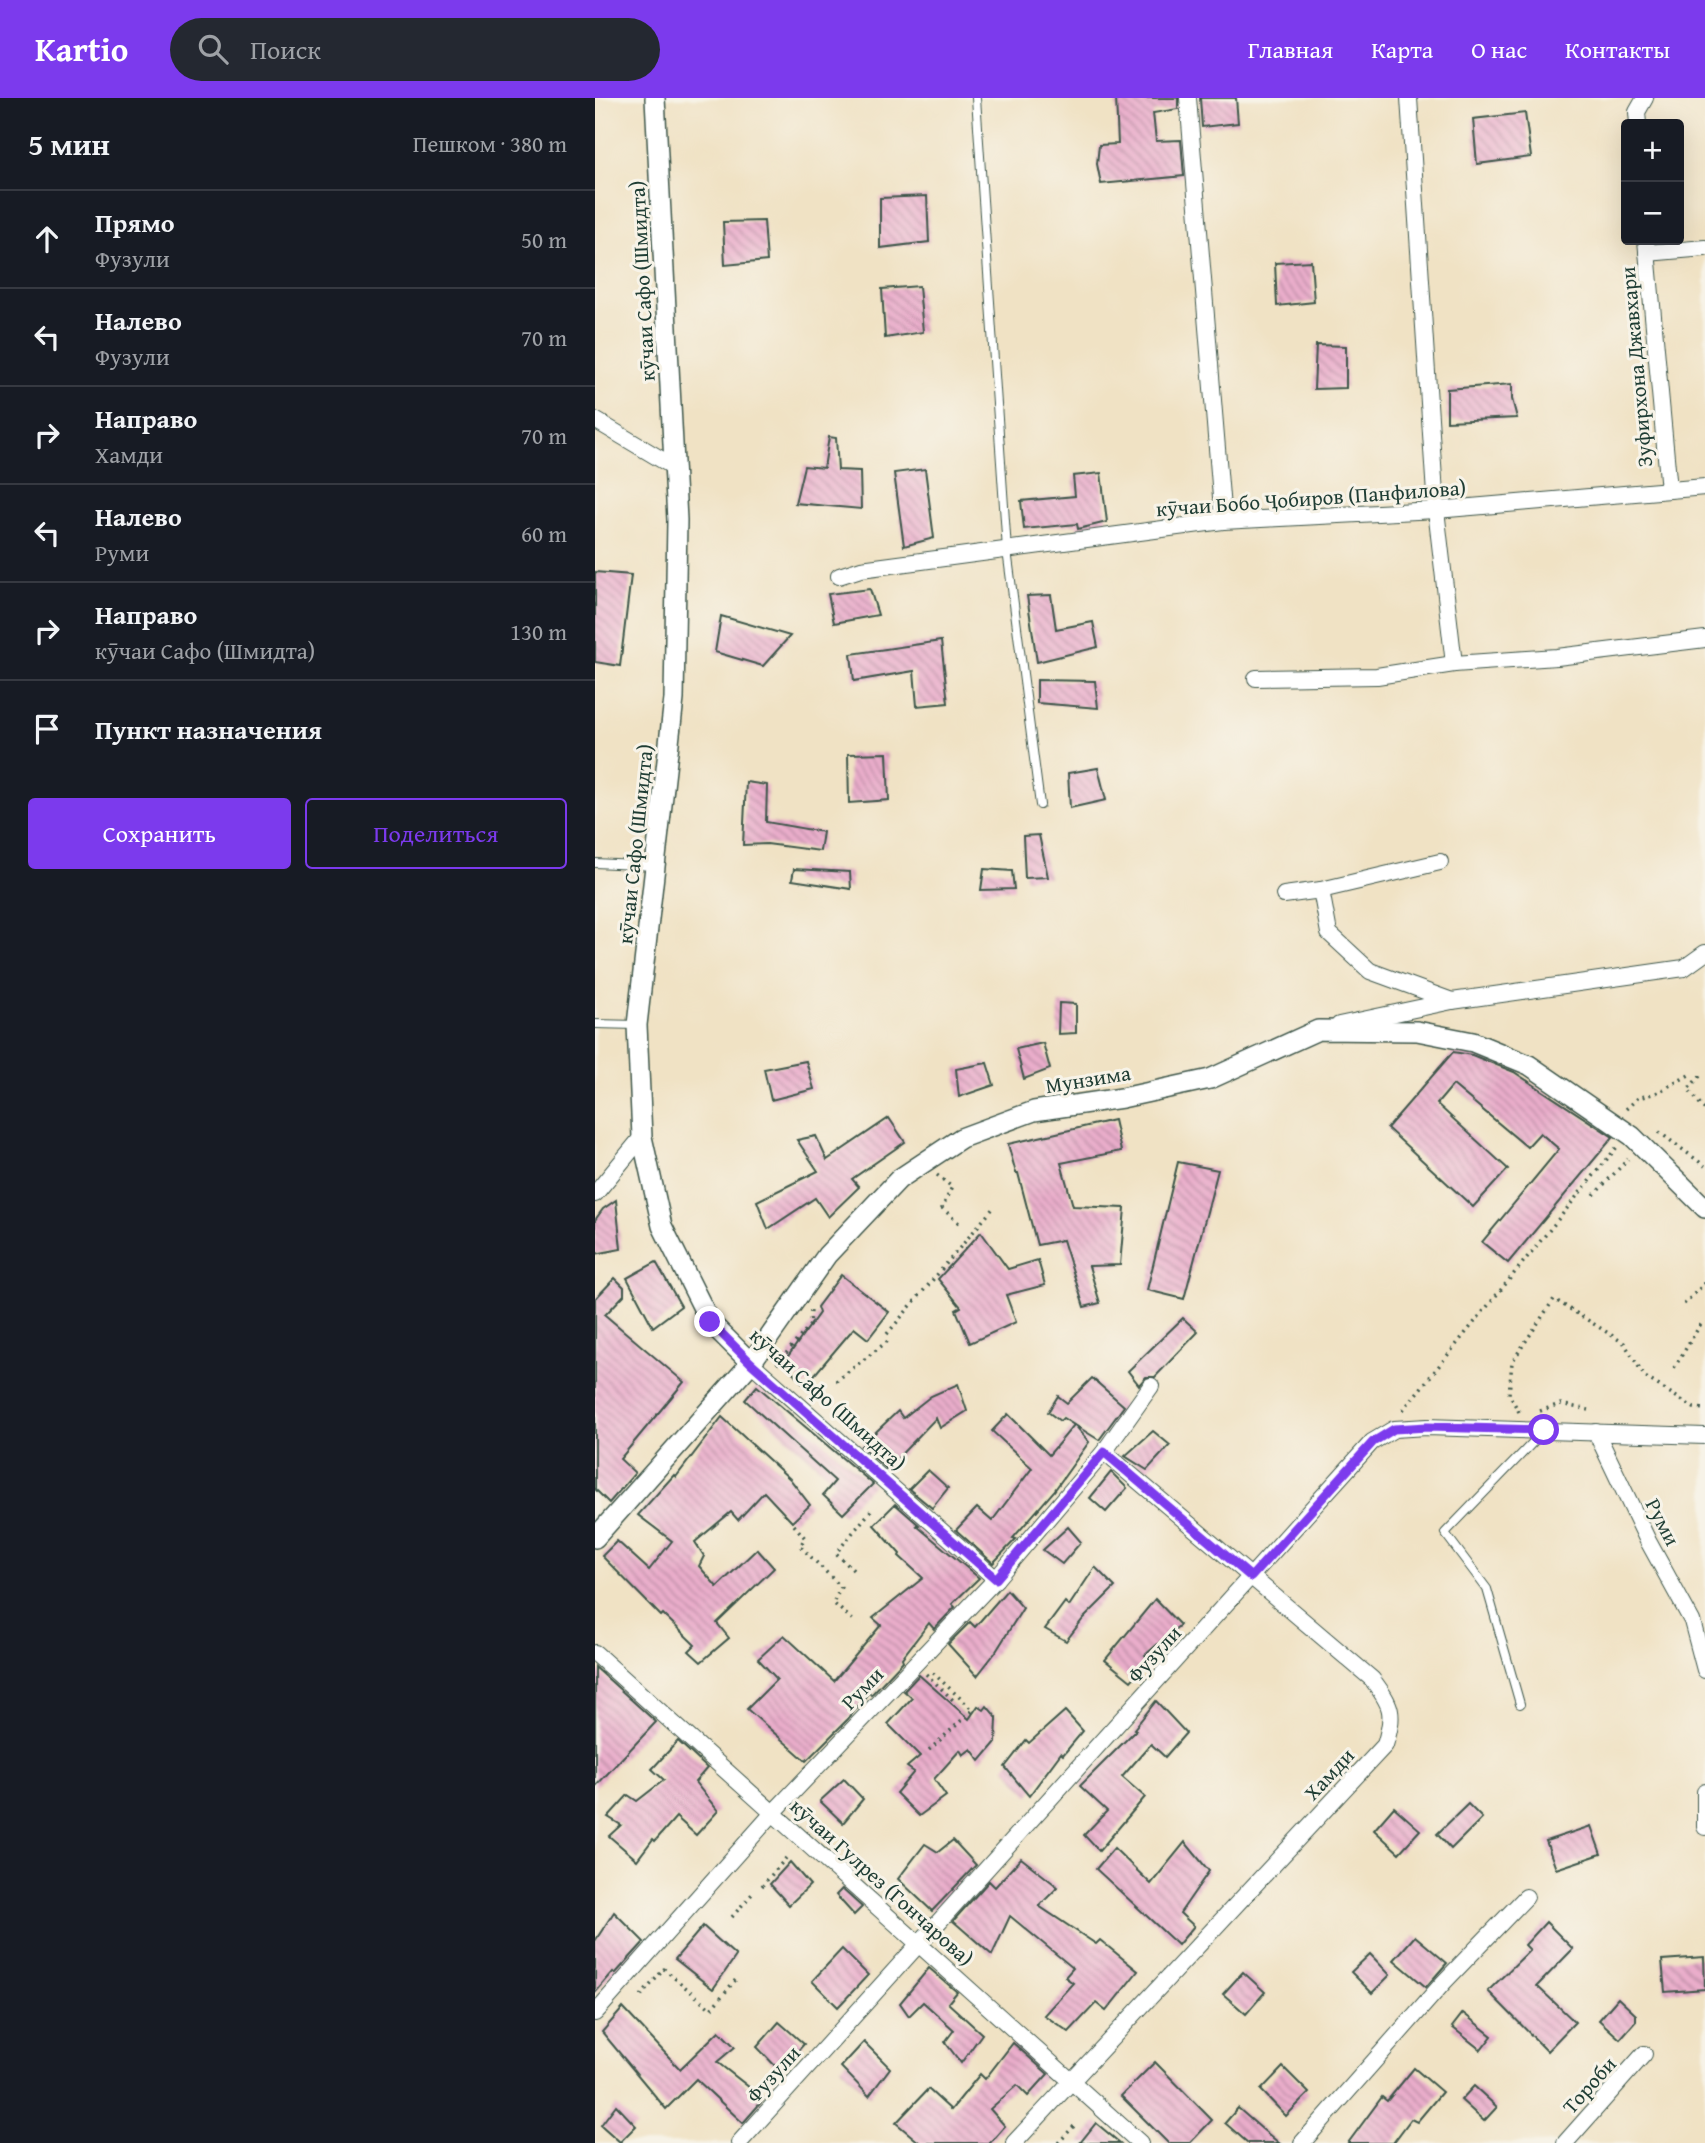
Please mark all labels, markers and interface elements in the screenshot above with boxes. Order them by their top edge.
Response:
search box [170,18,660,81]
text: Kartio [35,25,128,73]
icon: search [194,30,232,68]
text: Поиск [250,30,321,69]
text: Главная [1248,32,1333,67]
text: Карта [1371,32,1433,67]
text: О нас [1471,32,1527,67]
text: Контакты [1565,32,1670,67]
map controls [1621,119,1684,245]
button: + [1621,119,1684,182]
text: 5 мин [28,122,110,166]
text: Пешком · 380 m [413,127,567,160]
street label: кӯчаи Сафо (Шмидта) [621,180,663,382]
button: − [1621,182,1684,245]
text: Прямо [95,203,175,242]
icon: ahead [28,220,66,258]
text: 50 m [521,223,567,256]
text: Фузули [95,242,170,275]
street label: Зуфирхона Джавхари [1612,265,1660,469]
text: Налево [95,301,182,340]
icon: left [28,318,66,356]
text: 70 m [521,321,567,354]
text: Фузули [95,340,170,373]
text: Направо [95,399,197,438]
icon: right [28,416,66,454]
text: 70 m [521,419,567,452]
text: Хамди [95,438,163,471]
street label: кӯчаи Бобо Ҷобиров (Панфилова) [1155,472,1467,524]
text: Налево [95,497,182,536]
icon: left [28,514,66,552]
text: 60 m [521,517,567,550]
text: Руми [95,536,149,569]
text: Направо [95,595,197,634]
icon: right [28,612,66,650]
text: 130 m [510,615,567,648]
text: кӯчаи Сафо (Шмидта) [95,634,315,667]
icon: arrive [28,710,66,748]
text: Пункт назначения [95,710,322,749]
street label: кӯчаи Сафо (Шмидта) [609,742,661,946]
button: Сохранить [28,798,291,869]
button: Поделиться [305,798,567,869]
street label: Мунзима [1043,1057,1133,1101]
route end [694,1306,725,1337]
street label: кӯчаи Сафо (Шмидта) [743,1320,913,1478]
route start [1528,1414,1559,1445]
street label: Руми [1638,1493,1688,1551]
street label: Фузули [1120,1618,1188,1690]
street label: Руми [834,1659,890,1717]
street label: Хамди [1297,1741,1361,1807]
street label: кӯчаи Гулрез (Гончарова) [783,1791,981,1973]
street label: Фузули [739,2038,807,2110]
street label: Тороби [1555,2049,1623,2121]

